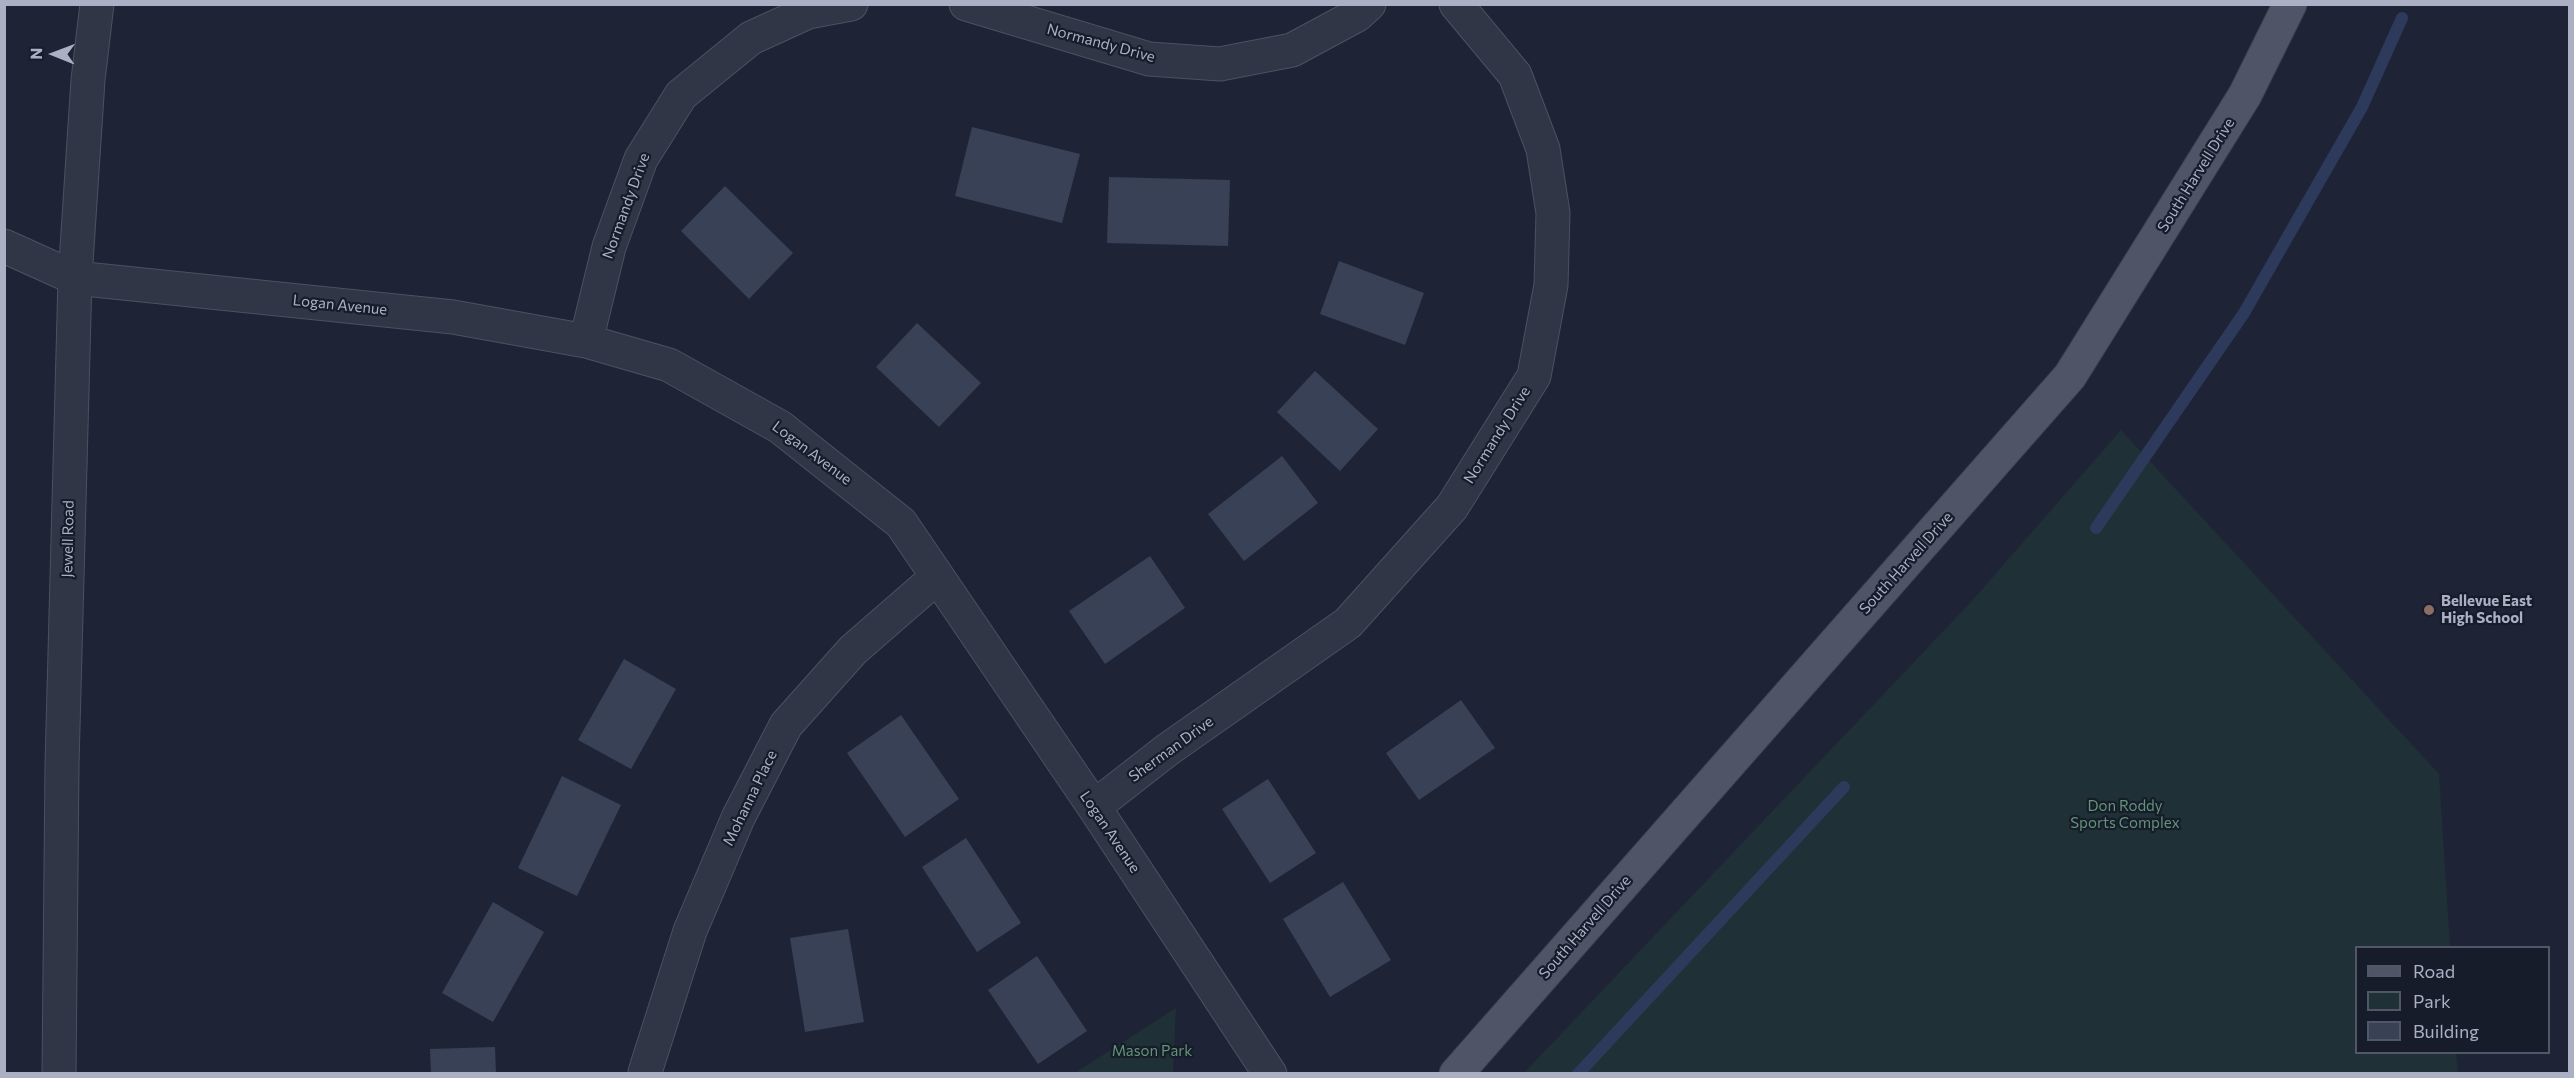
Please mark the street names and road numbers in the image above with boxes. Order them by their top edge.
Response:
street label: Normandy Drive [1045,20,1157,66]
street label: South Harvell Drive [2154,115,2238,235]
street label: Normandy Drive [599,151,653,261]
street label: Logan Avenue [292,291,388,319]
street label: Normandy Drive [1460,383,1534,487]
street label: Logan Avenue [769,417,855,489]
street label: Jewell Road [58,500,78,578]
street label: South Harvell Drive [1856,508,1956,618]
street label: Sherman Drive [1125,712,1217,786]
street label: Mohanna Place [719,747,781,849]
street label: Logan Avenue [1076,788,1144,876]
street label: South Harvell Drive [1535,872,1635,982]

